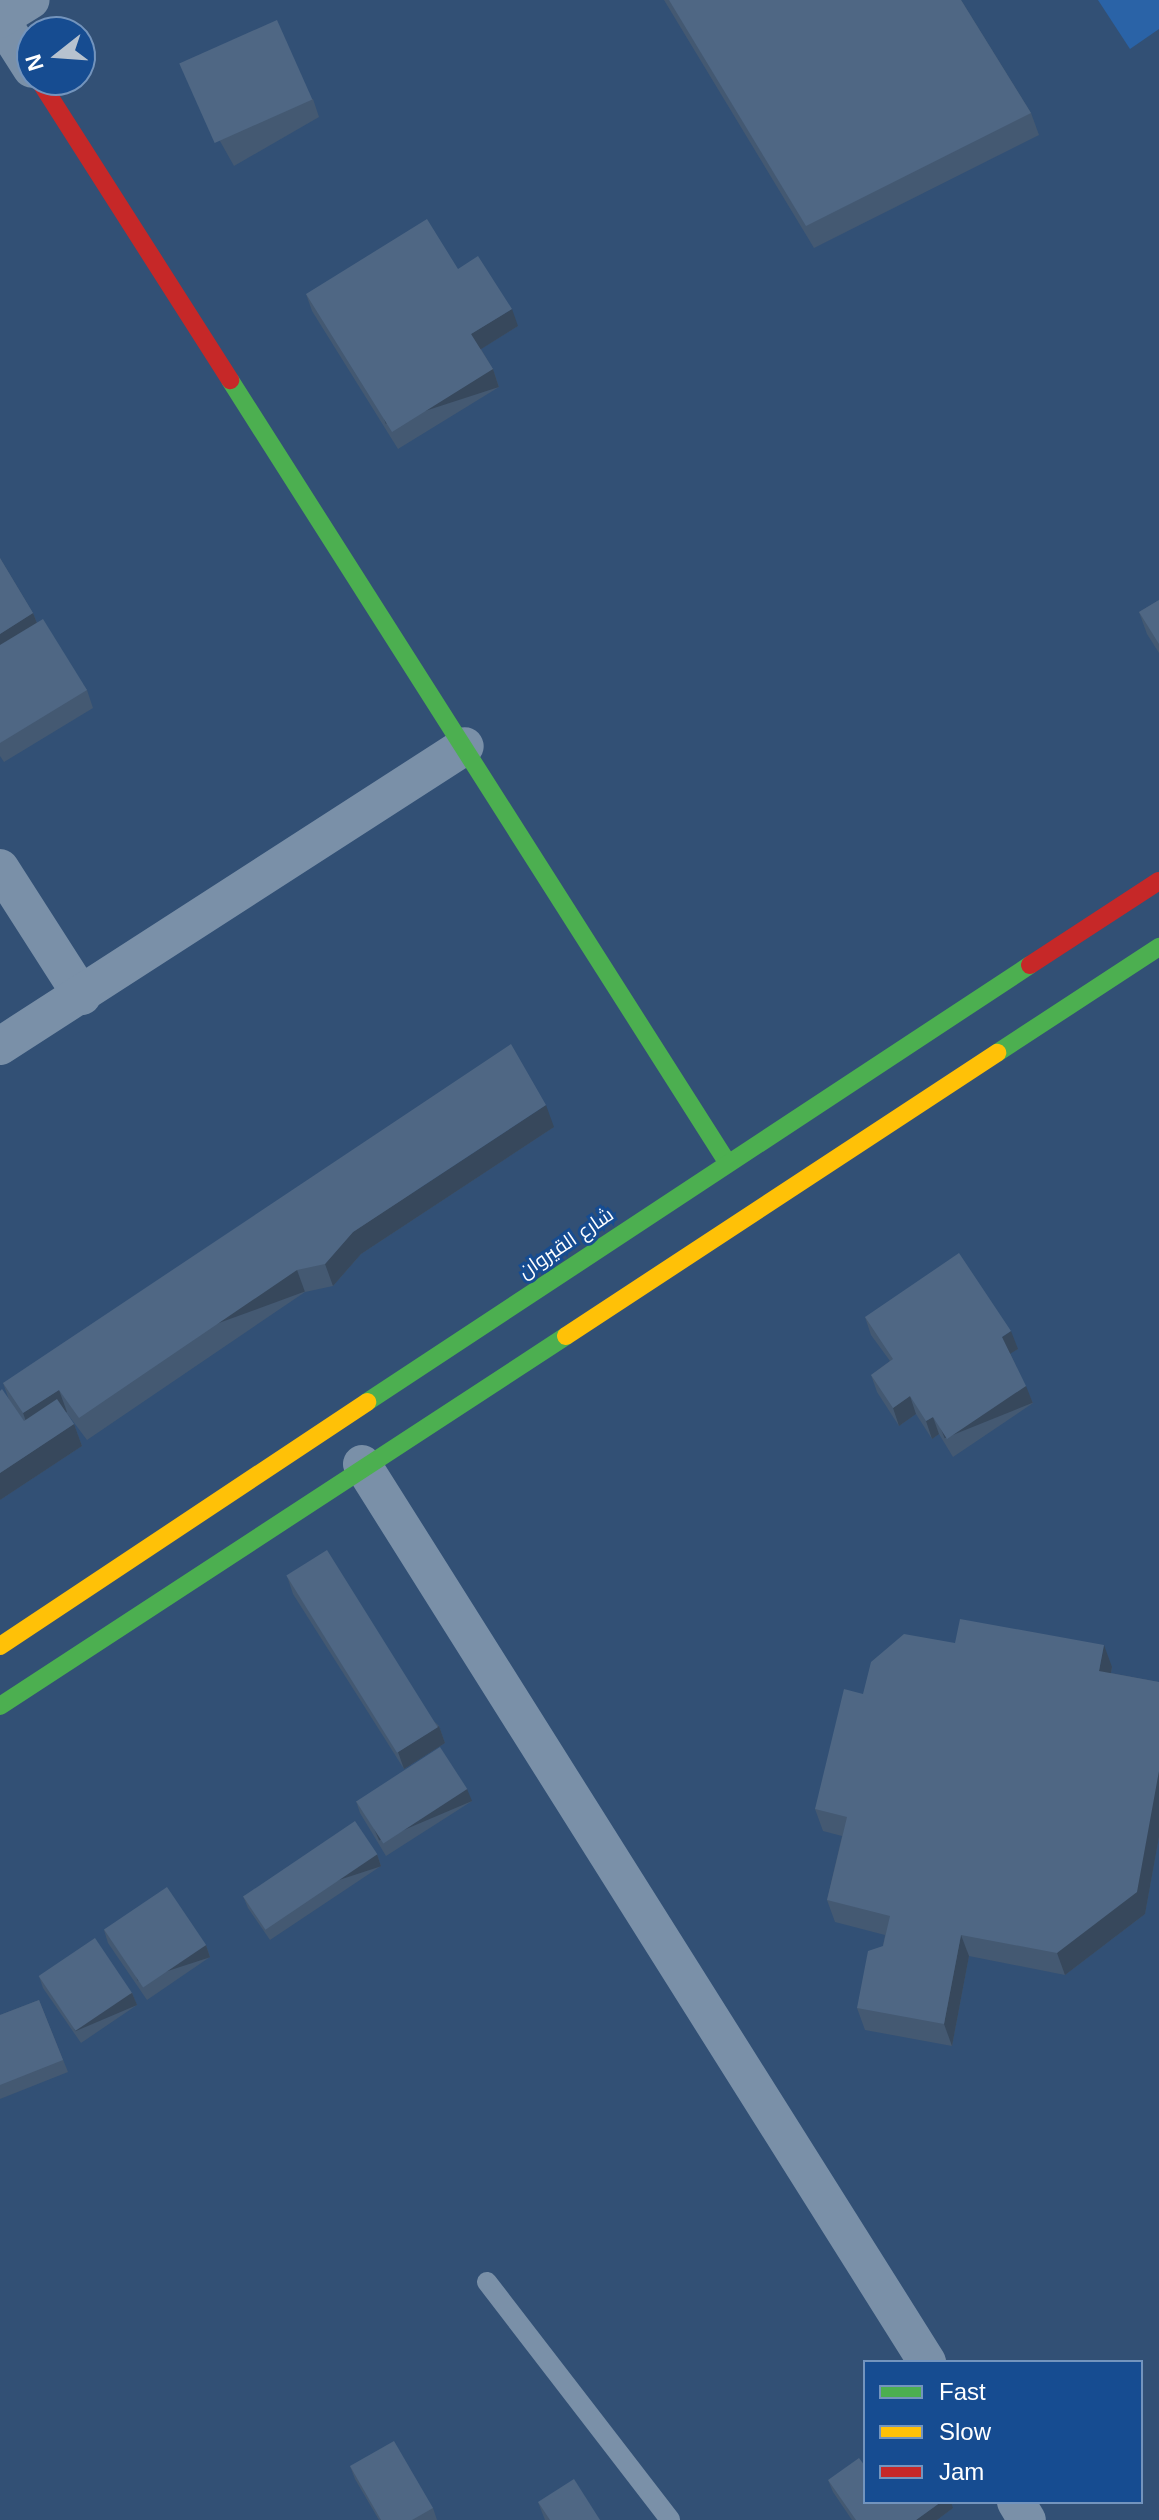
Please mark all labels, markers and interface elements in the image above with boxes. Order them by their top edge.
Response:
north arrow [16,16,96,96]
text: N [20,51,49,74]
street label: شارع القيروان [514,1202,618,1284]
legend [863,2360,1143,2504]
text: Fast [939,2378,986,2405]
text: Slow [939,2418,991,2445]
text: Jam [939,2458,984,2485]

